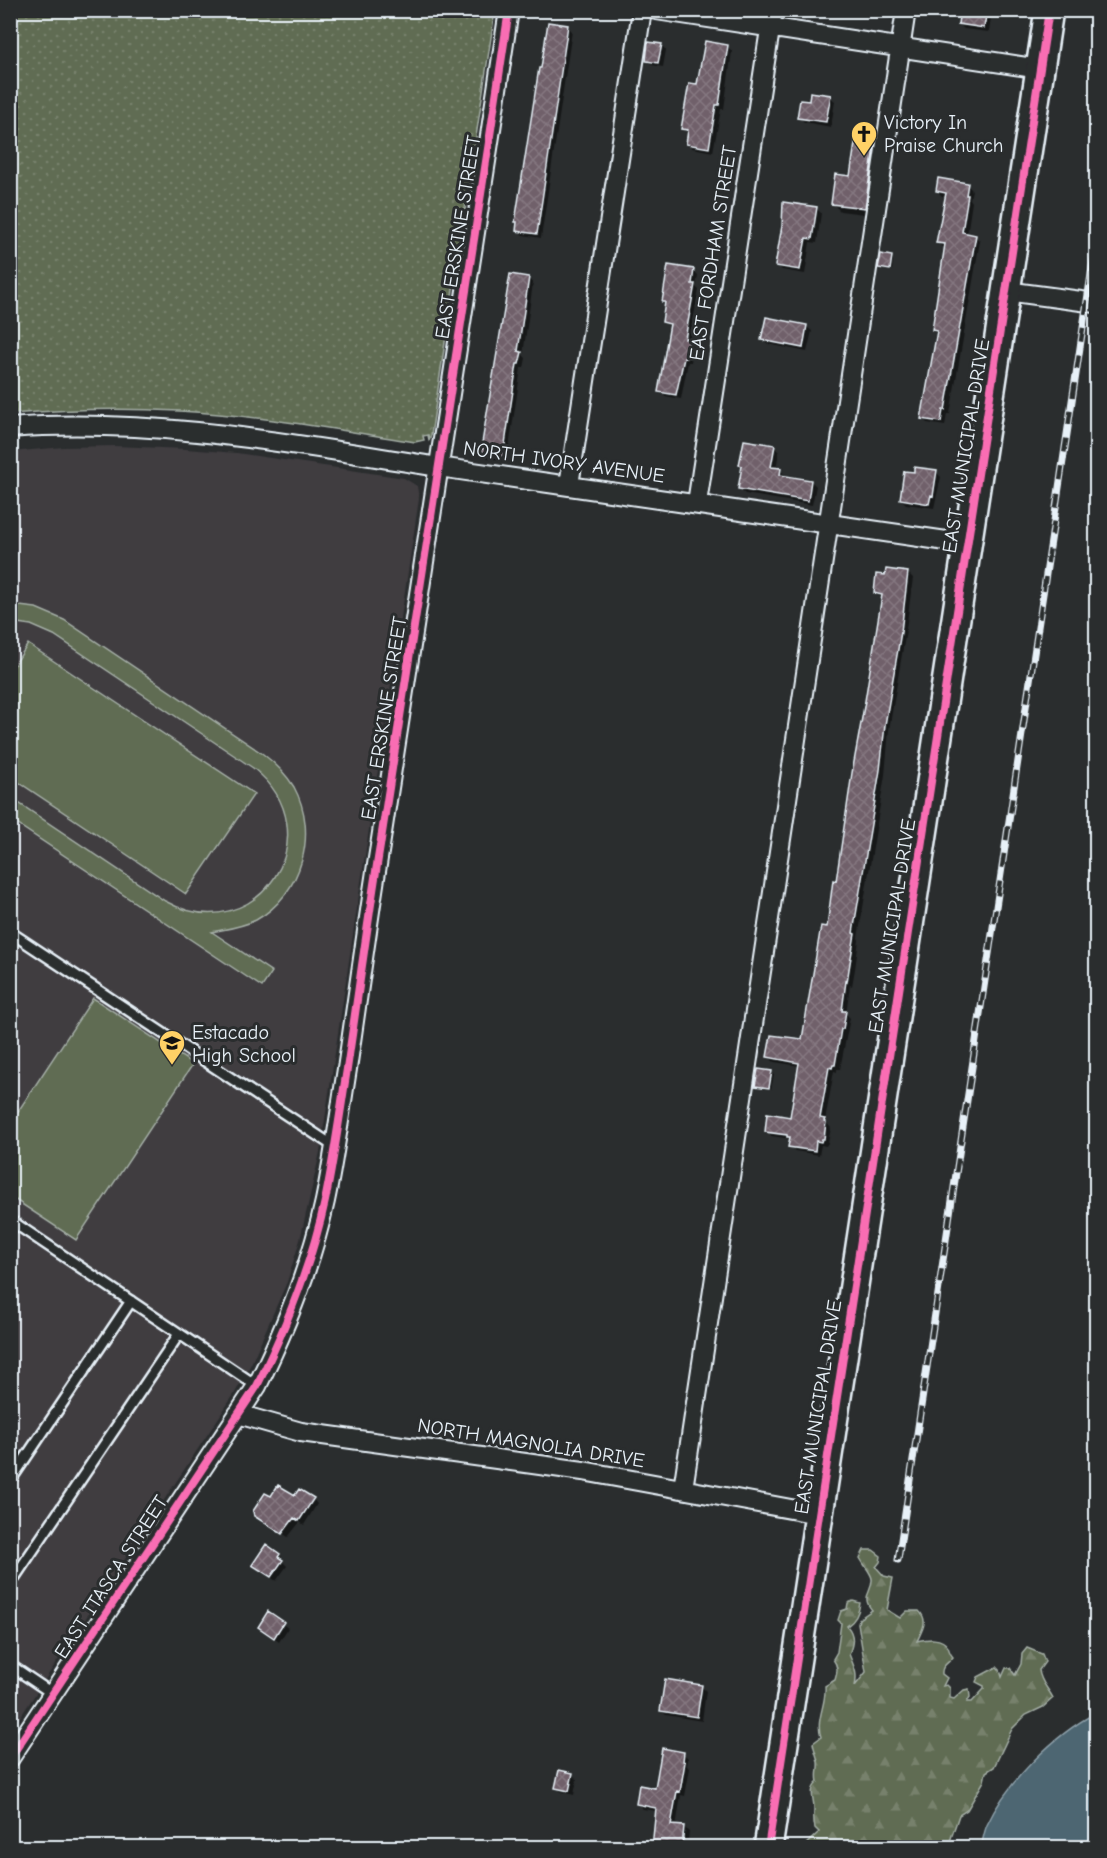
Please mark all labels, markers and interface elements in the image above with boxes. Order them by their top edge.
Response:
place label: Victory In Praise Church [884,111,1004,157]
church icon: Victory In Praise Church [849,119,879,157]
street label: EAST ERSKINE STREET [431,133,486,340]
street label: EAST FORDHAM STREET [685,143,741,362]
street label: EAST MUNICIPAL DRIVE [938,337,994,555]
street label: NORTH IVORY AVENUE [462,436,666,488]
street label: EAST ERSKINE STREET [357,614,412,821]
street label: EAST MUNICIPAL DRIVE [864,817,920,1035]
place label: Estacado High School [192,1021,296,1067]
school or university icon: Estacado High School [157,1028,187,1066]
street label: EAST MUNICIPAL DRIVE [790,1298,846,1516]
street label: NORTH MAGNOLIA DRIVE [416,1414,646,1472]
street label: EAST ITASCA STREET [50,1491,173,1663]

